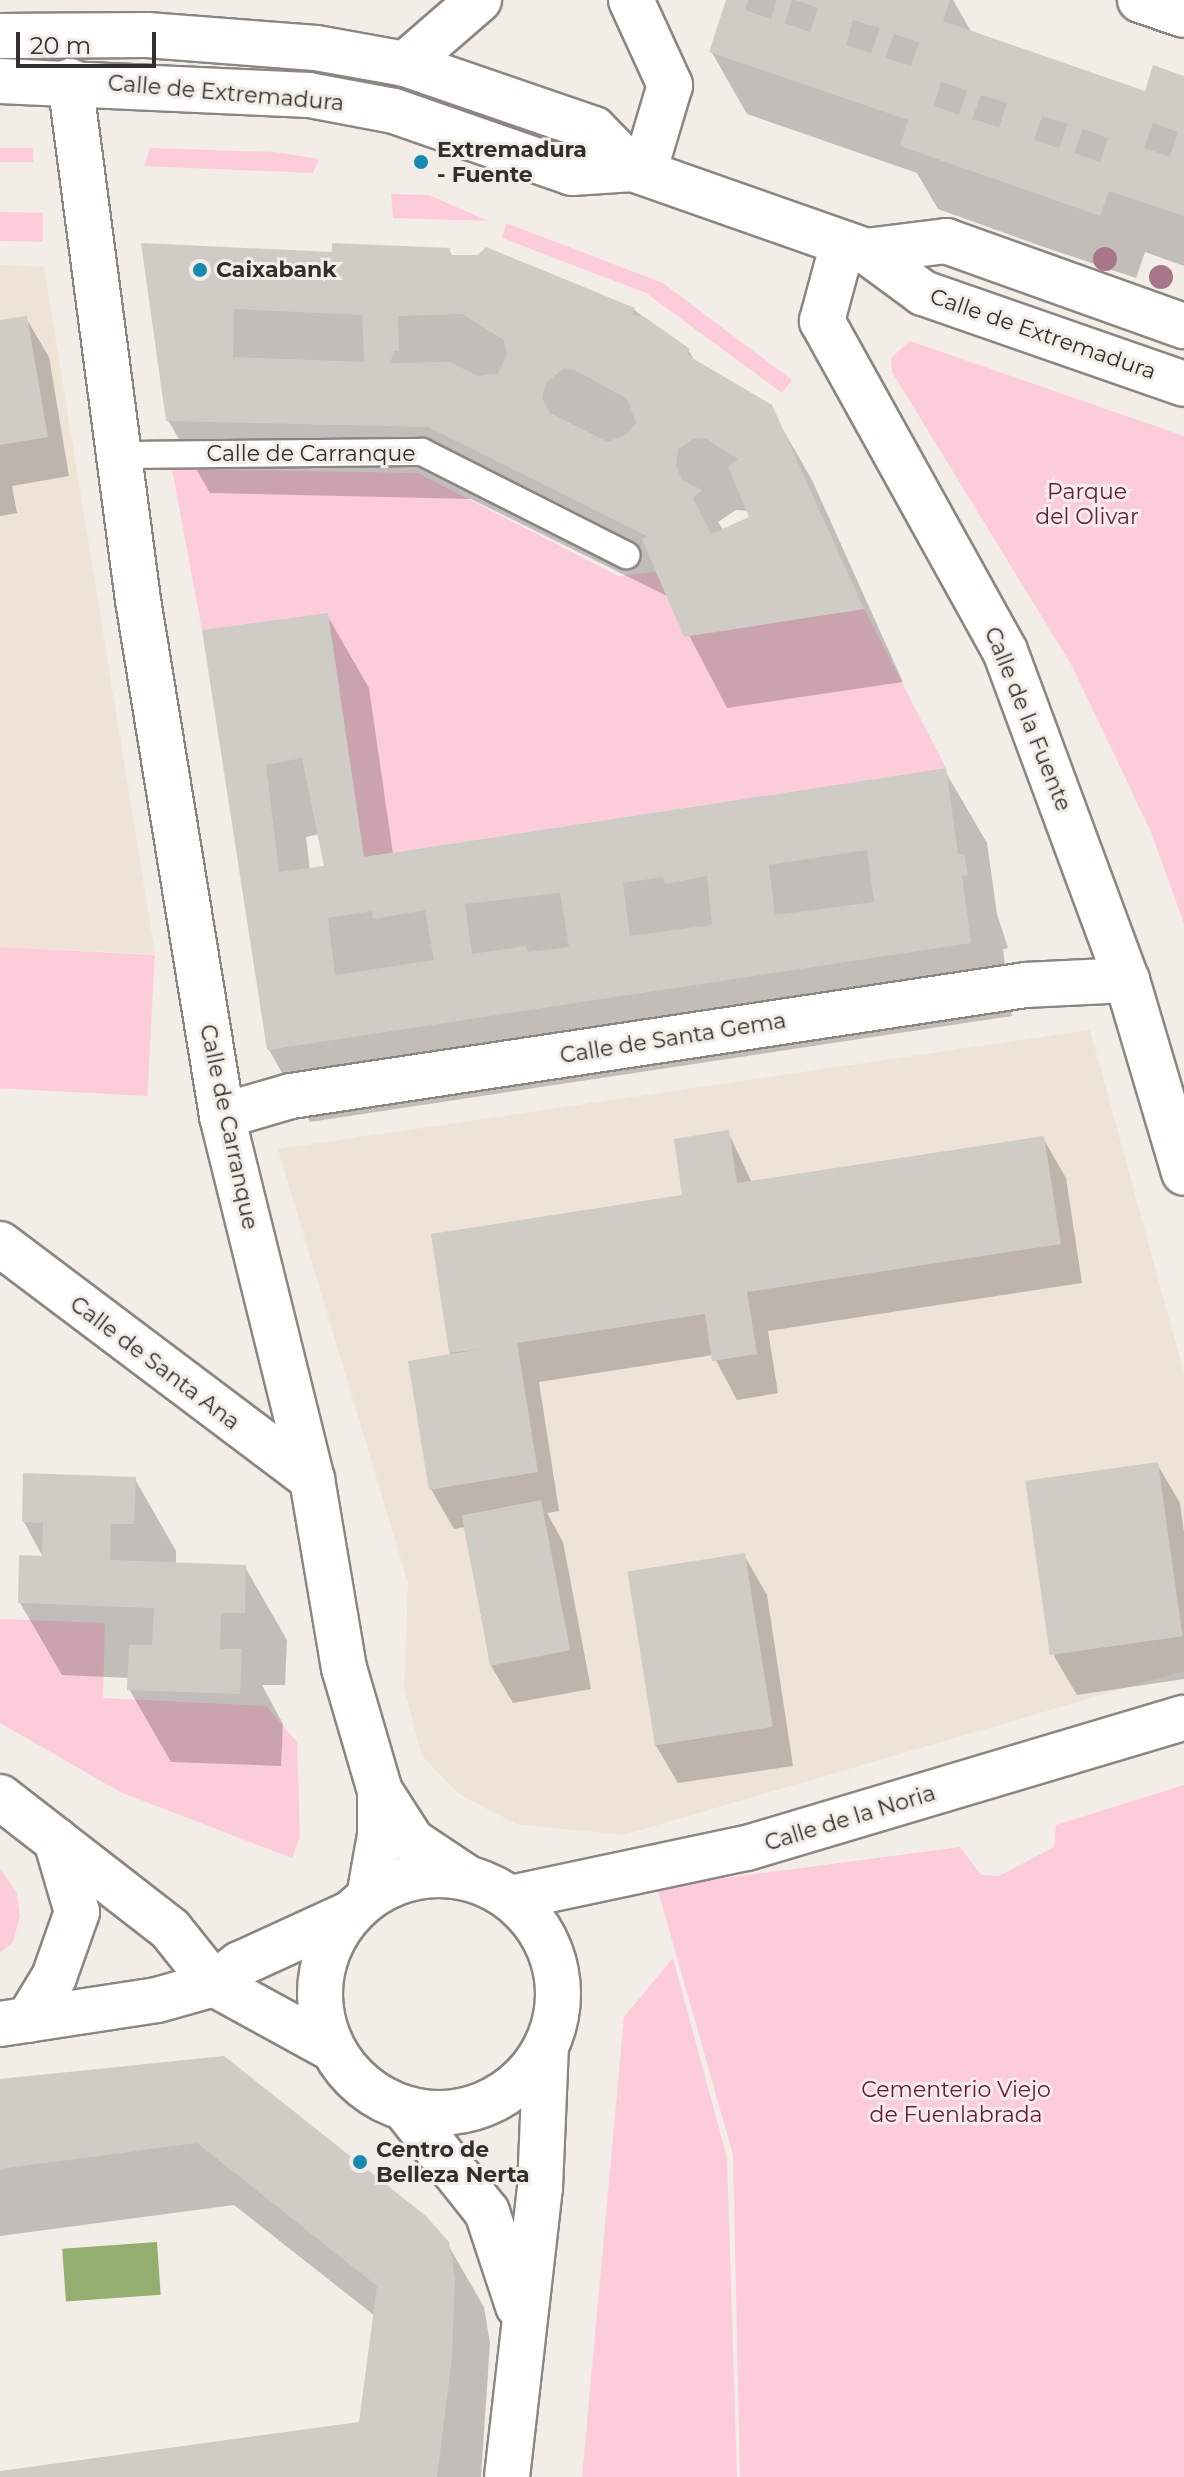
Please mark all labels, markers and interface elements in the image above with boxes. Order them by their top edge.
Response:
scale bar [20,16,160,66]
text: 20 m [30,31,91,60]
street label: Calle de Extremadura [107,70,345,116]
place label: Extremadura - Fuente [437,136,587,188]
marker: Extremadura - Fuente [412,153,430,171]
place label: Caixabank [216,257,337,283]
marker: Caixabank [191,261,209,279]
street label: Calle de Extremadura [927,283,1159,385]
street label: Calle de Carranque [206,441,416,467]
park label: Parque del Olivar [1035,478,1139,530]
street label: Calle de la Fuente [979,623,1077,815]
street label: Calle de Santa Gema [558,1007,788,1069]
street label: Calle de Carranque [194,1022,264,1232]
street label: Calle de Santa Ana [65,1291,245,1435]
street label: Calle de la Noria [761,1779,939,1857]
park label: Cementerio Viejo de Fuenlabrada [861,2076,1051,2128]
place label: Centro de Belleza Nerta [376,2136,530,2188]
marker: Centro de Belleza Nerta [351,2153,369,2171]

